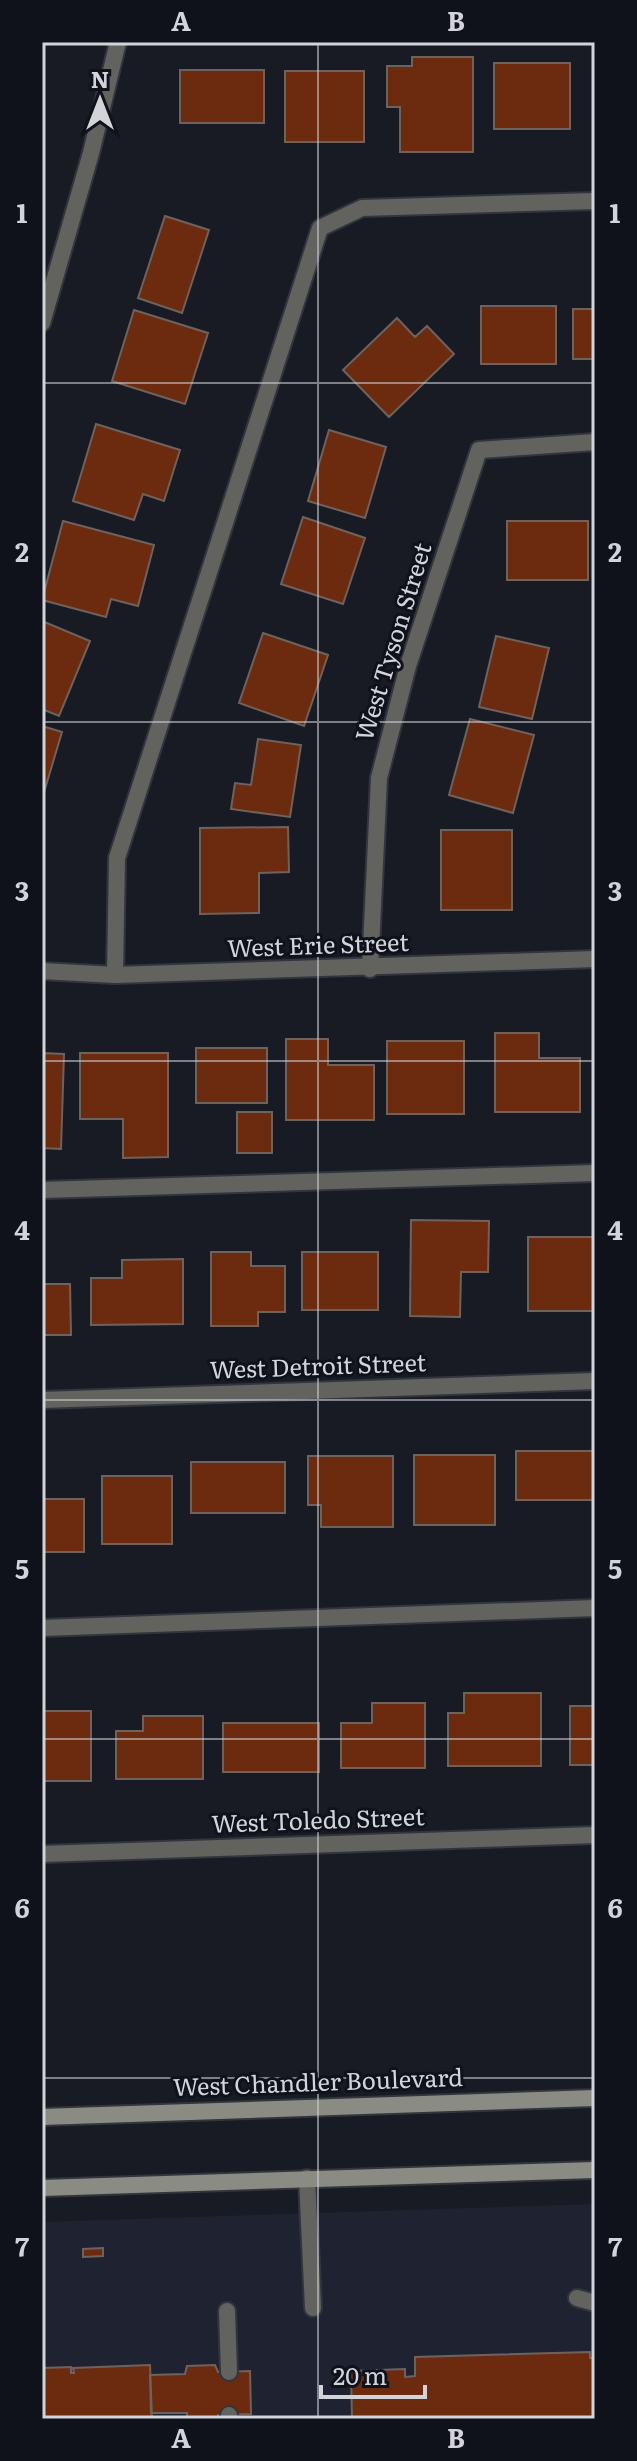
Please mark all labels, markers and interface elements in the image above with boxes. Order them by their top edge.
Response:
text: A [171,0,191,39]
text: B [447,0,465,39]
north arrow [60,60,140,140]
text: N [91,62,109,95]
text: 1 [17,192,28,231]
text: 1 [610,192,621,231]
text: 2 [15,531,29,570]
text: 2 [608,531,622,570]
street label: West Tyson Street [345,537,439,745]
text: 3 [15,870,29,909]
text: 3 [608,870,622,909]
street label: West Erie Street [226,923,410,964]
text: 4 [14,1209,30,1248]
text: 4 [607,1209,623,1248]
street label: West Detroit Street [209,1343,427,1386]
text: 5 [15,1548,29,1587]
text: 5 [608,1548,622,1587]
street label: West Toledo Street [211,1797,425,1840]
text: 6 [14,1887,30,1926]
text: 6 [607,1887,623,1926]
street label: West Chandler Boulevard [172,2058,464,2103]
text: 7 [15,2226,29,2265]
text: 7 [608,2226,622,2265]
scale bar [321,2349,425,2399]
text: 20 m [333,2357,387,2392]
text: A [171,2417,191,2456]
text: B [447,2417,465,2456]

